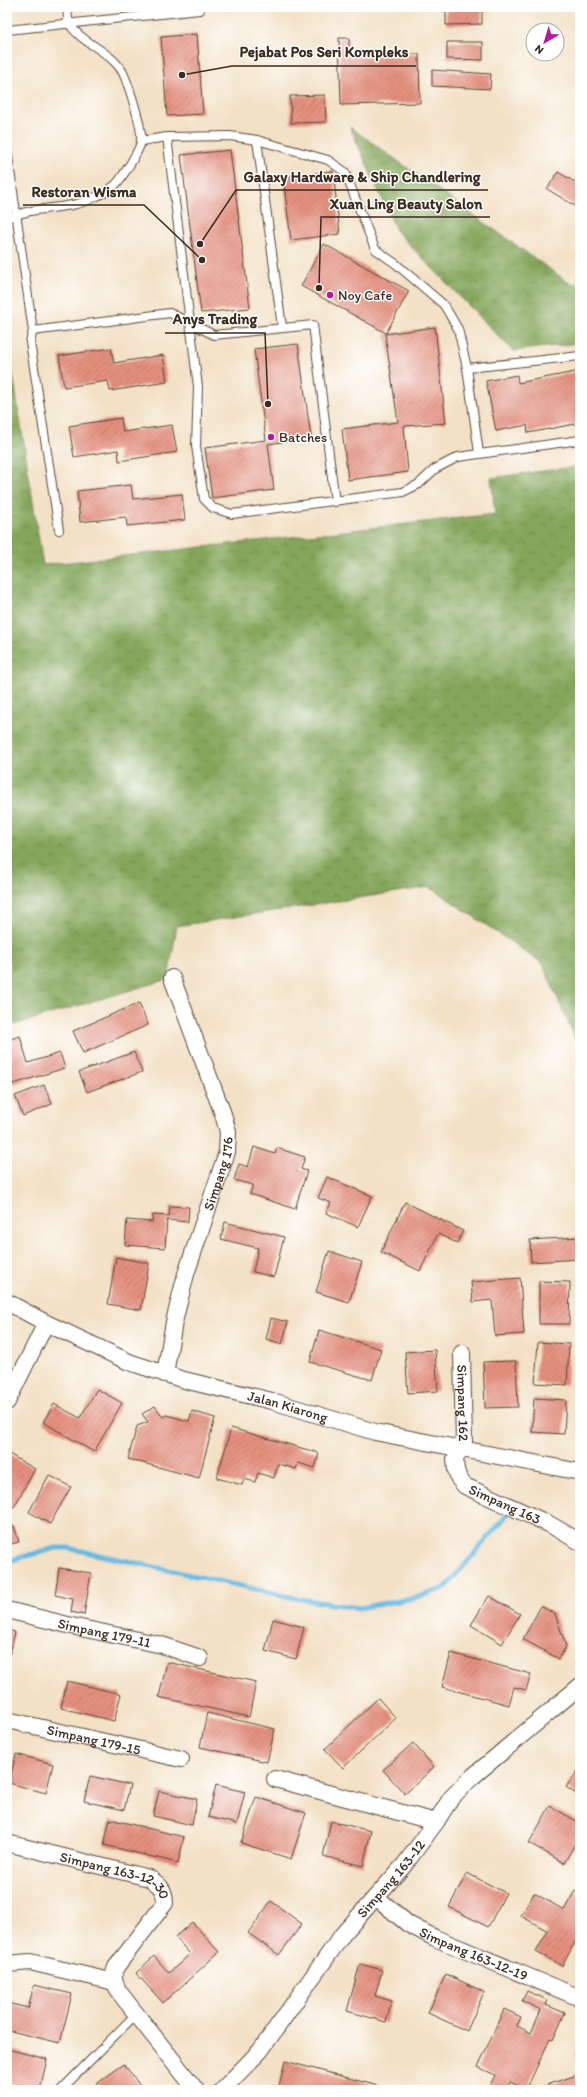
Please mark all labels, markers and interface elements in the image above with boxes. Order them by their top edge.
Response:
north arrow [525,22,565,62]
callout: Pejabat Pos Seri Kompleks [232,39,416,66]
text: N [532,42,546,57]
text: Pejabat Pos Seri Kompleks [240,43,409,62]
callout: Galaxy Hardware & Ship Chandlering [236,163,488,190]
text: Galaxy Hardware & Ship Chandlering [244,168,481,187]
callout: Restoran Wisma [23,178,144,205]
text: Restoran Wisma [32,183,137,201]
callout: Xuan Ling Beauty Salon [321,190,490,217]
text: Xuan Ling Beauty Salon [330,195,483,214]
place label: Noy Cafe [338,287,393,304]
marker: Noy Cafe [325,290,335,300]
callout: Anys Trading [165,306,265,333]
text: Anys Trading [172,310,258,329]
place label: Batches [279,429,327,446]
marker: Batches [266,432,276,442]
street label: Simpang 176 [200,1136,237,1213]
street label: Simpang 162 [453,1365,472,1442]
street label: Jalan Kiarong [246,1387,331,1427]
street label: Simpang 163 [466,1481,544,1528]
street label: Simpang 179-11 [56,1615,153,1652]
street label: Simpang 179-15 [45,1721,142,1759]
street label: Simpang 163-12 [354,1836,429,1921]
street label: Simpang 163-12-30 [58,1848,173,1901]
street label: Simpang 163-12-19 [416,1923,530,1984]

